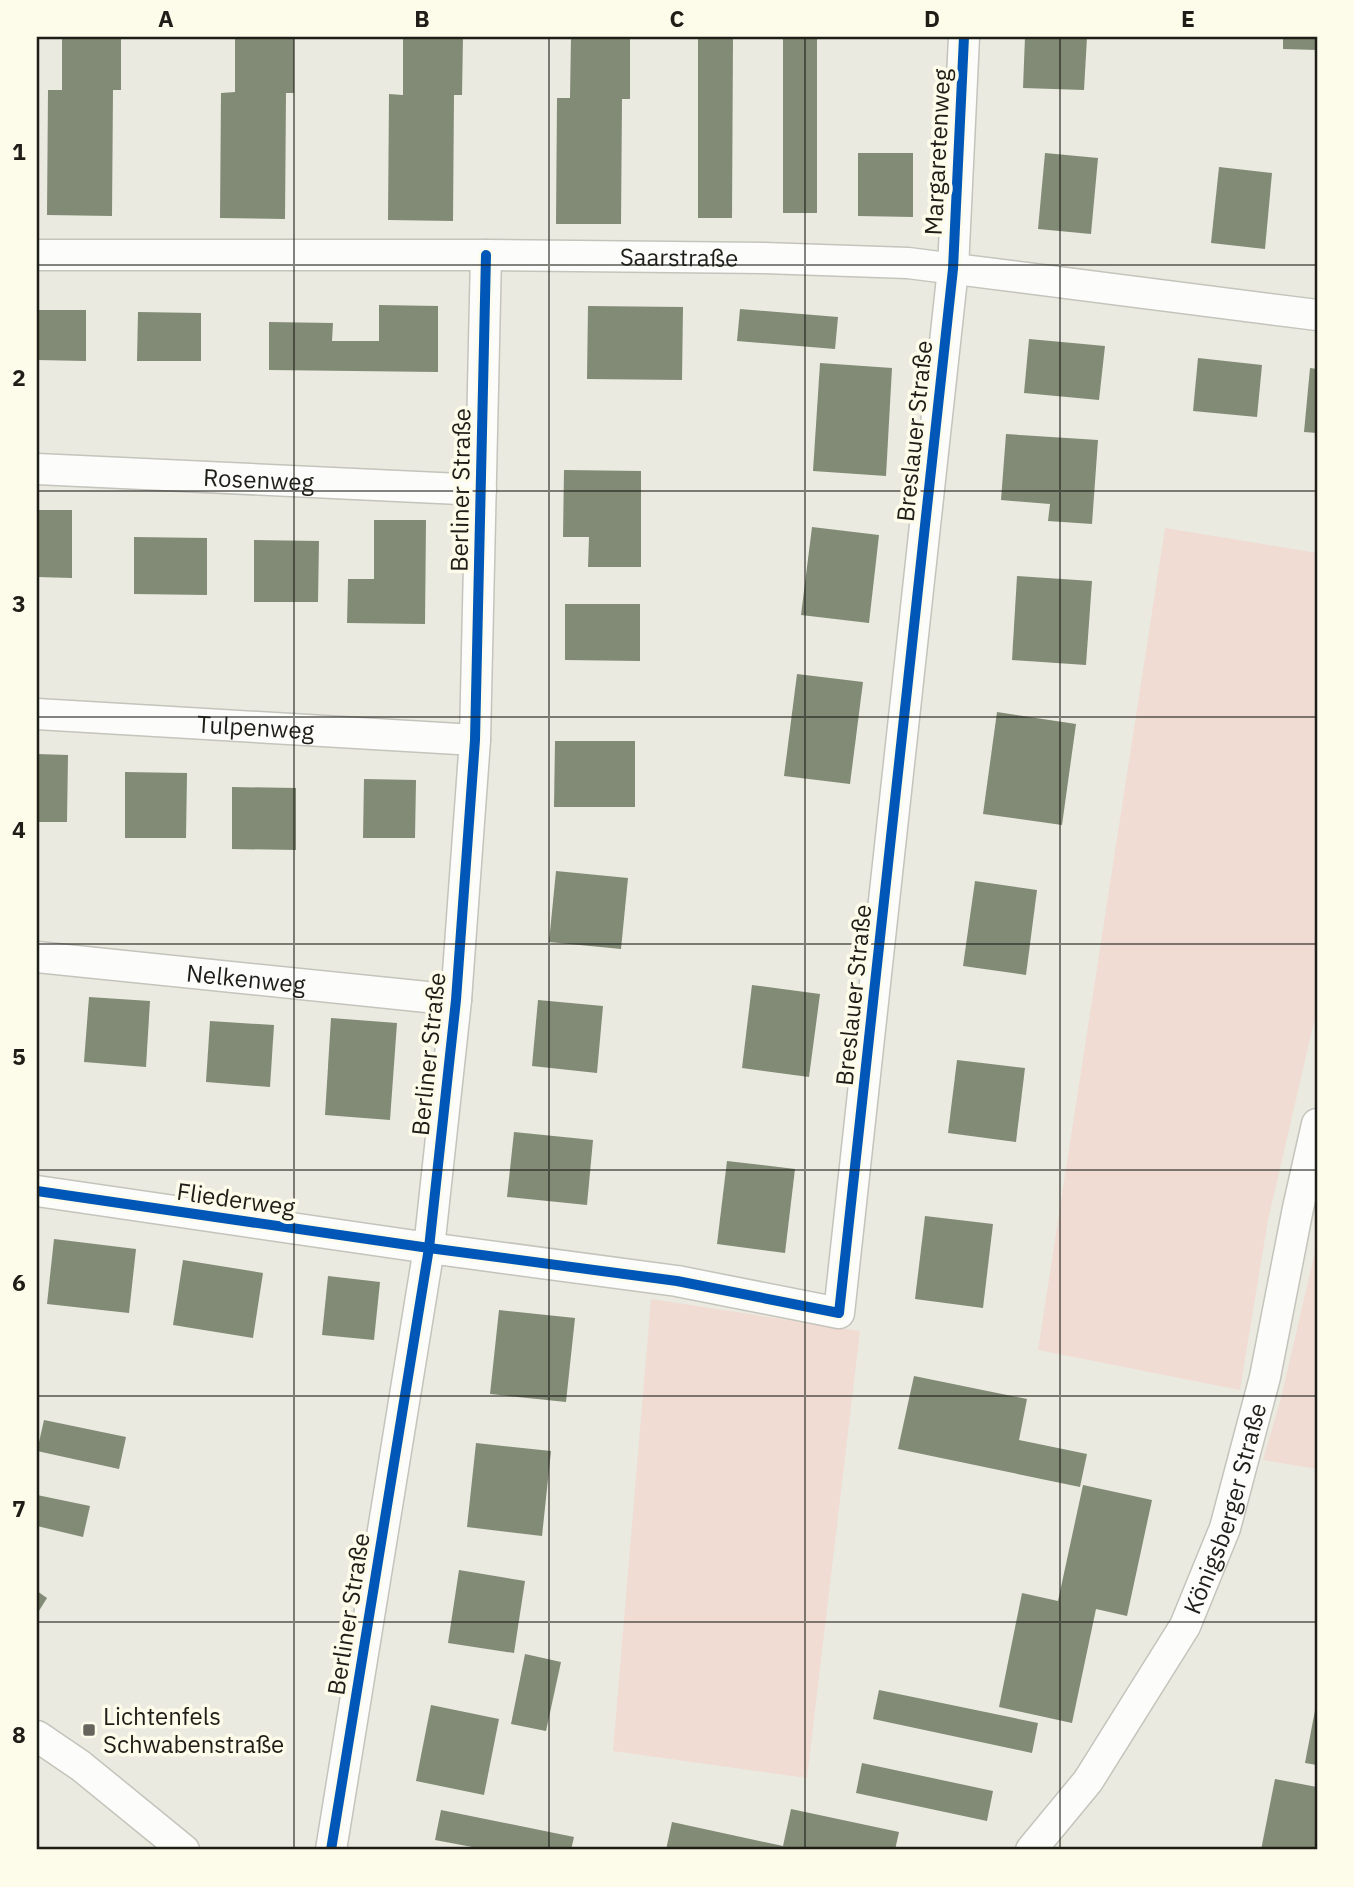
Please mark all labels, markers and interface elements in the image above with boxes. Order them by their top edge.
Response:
text: A [158,3,174,33]
text: B [414,3,430,33]
text: C [670,3,685,33]
text: D [924,3,940,33]
text: E [1181,3,1195,33]
street label: Margaretenweg [917,67,957,236]
text: 1 [12,136,26,166]
street label: Saarstraße [620,240,738,274]
street label: Breslauer Straße [889,339,939,523]
text: 2 [12,362,26,392]
street label: Berliner Straße [443,408,477,572]
street label: Rosenweg [203,461,315,498]
text: 3 [12,588,26,618]
street label: Tulpenweg [196,708,316,746]
text: 4 [12,814,26,844]
street label: Breslauer Straße [828,903,878,1087]
street label: Nelkenweg [185,956,307,1001]
street label: Berliner Straße [404,971,452,1137]
text: 5 [12,1041,26,1071]
street label: Fliederweg [175,1175,298,1223]
text: 6 [12,1267,26,1297]
street label: Königsberger Straße [1176,1399,1273,1619]
text: 7 [12,1493,26,1523]
street label: Berliner Straße [319,1531,377,1697]
place label: Lichtenfels Schwabenstraße [103,1700,284,1760]
text: 8 [12,1719,26,1749]
marker: Lichtenfels Schwabenstraße [81,1722,97,1738]

